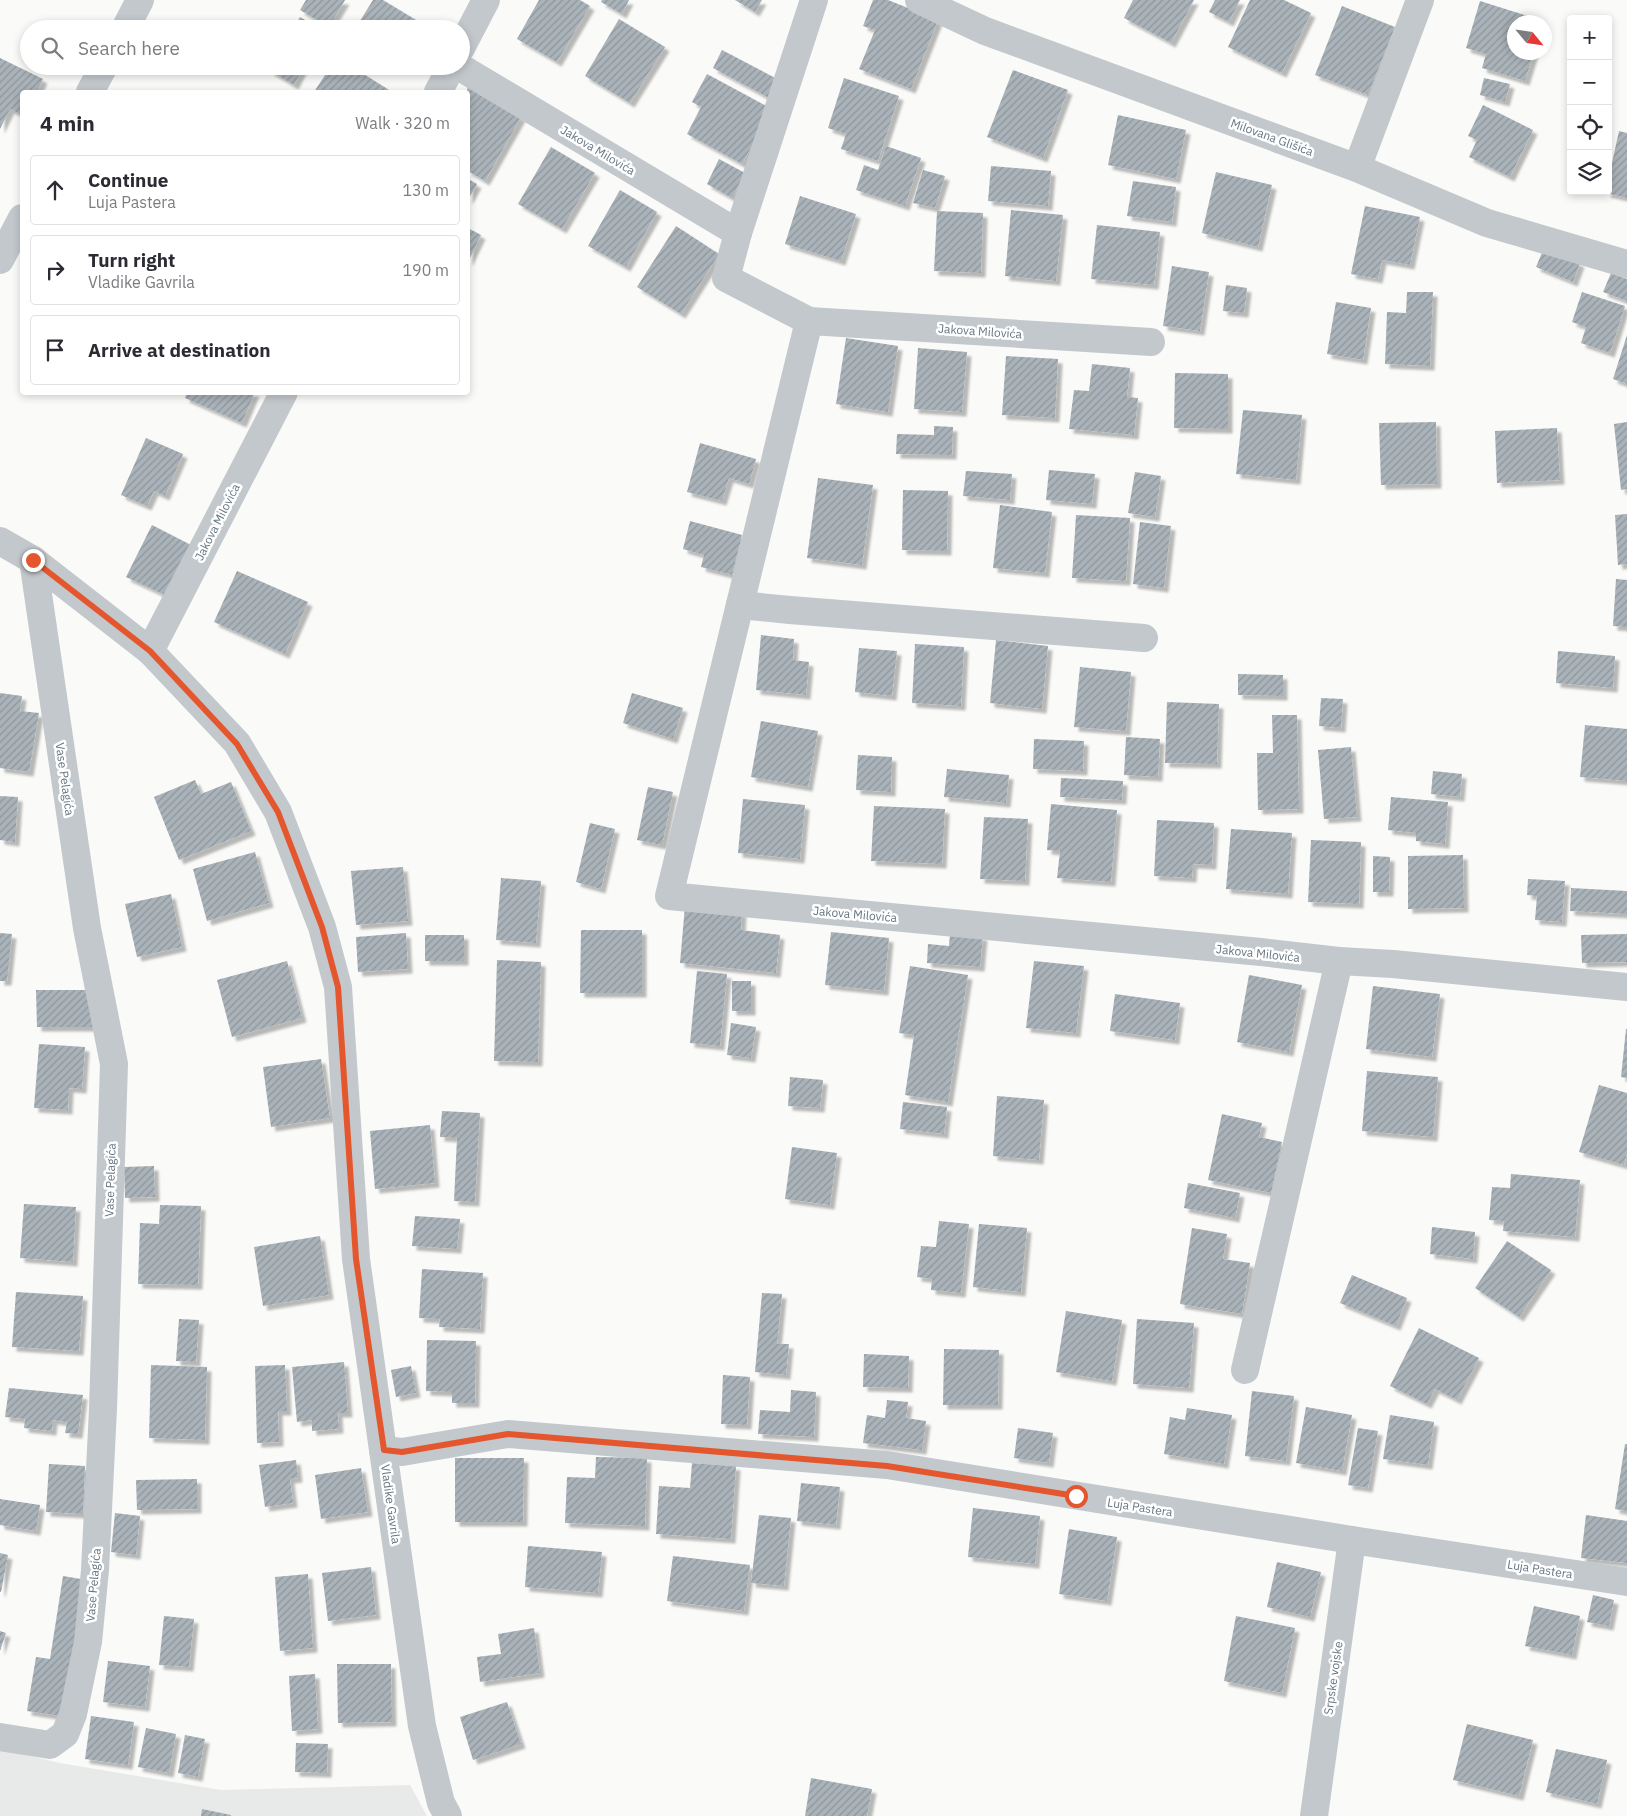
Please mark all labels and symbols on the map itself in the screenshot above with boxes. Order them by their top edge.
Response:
north arrow [1507,15,1552,60]
street label: Milovana Glišića [1229,115,1316,159]
street label: Jakova Milovića [558,122,638,178]
street label: Jakova Milovića [937,321,1023,341]
street label: Jakova Milovića [191,481,243,563]
route end [22,549,45,572]
street label: Vase Pelagića [52,741,78,817]
street label: Jakova Milovića [812,903,898,925]
street label: Jakova Milovića [1215,941,1301,965]
street label: Vase Pelagića [101,1142,119,1217]
street label: Vladike Gavrila [378,1463,404,1545]
route start [1065,1485,1088,1508]
street label: Luja Pastera [1106,1494,1174,1520]
street label: Vase Pelagića [82,1547,104,1622]
street label: Luja Pastera [1506,1556,1574,1582]
street label: Srpske vojske [1320,1640,1346,1716]

